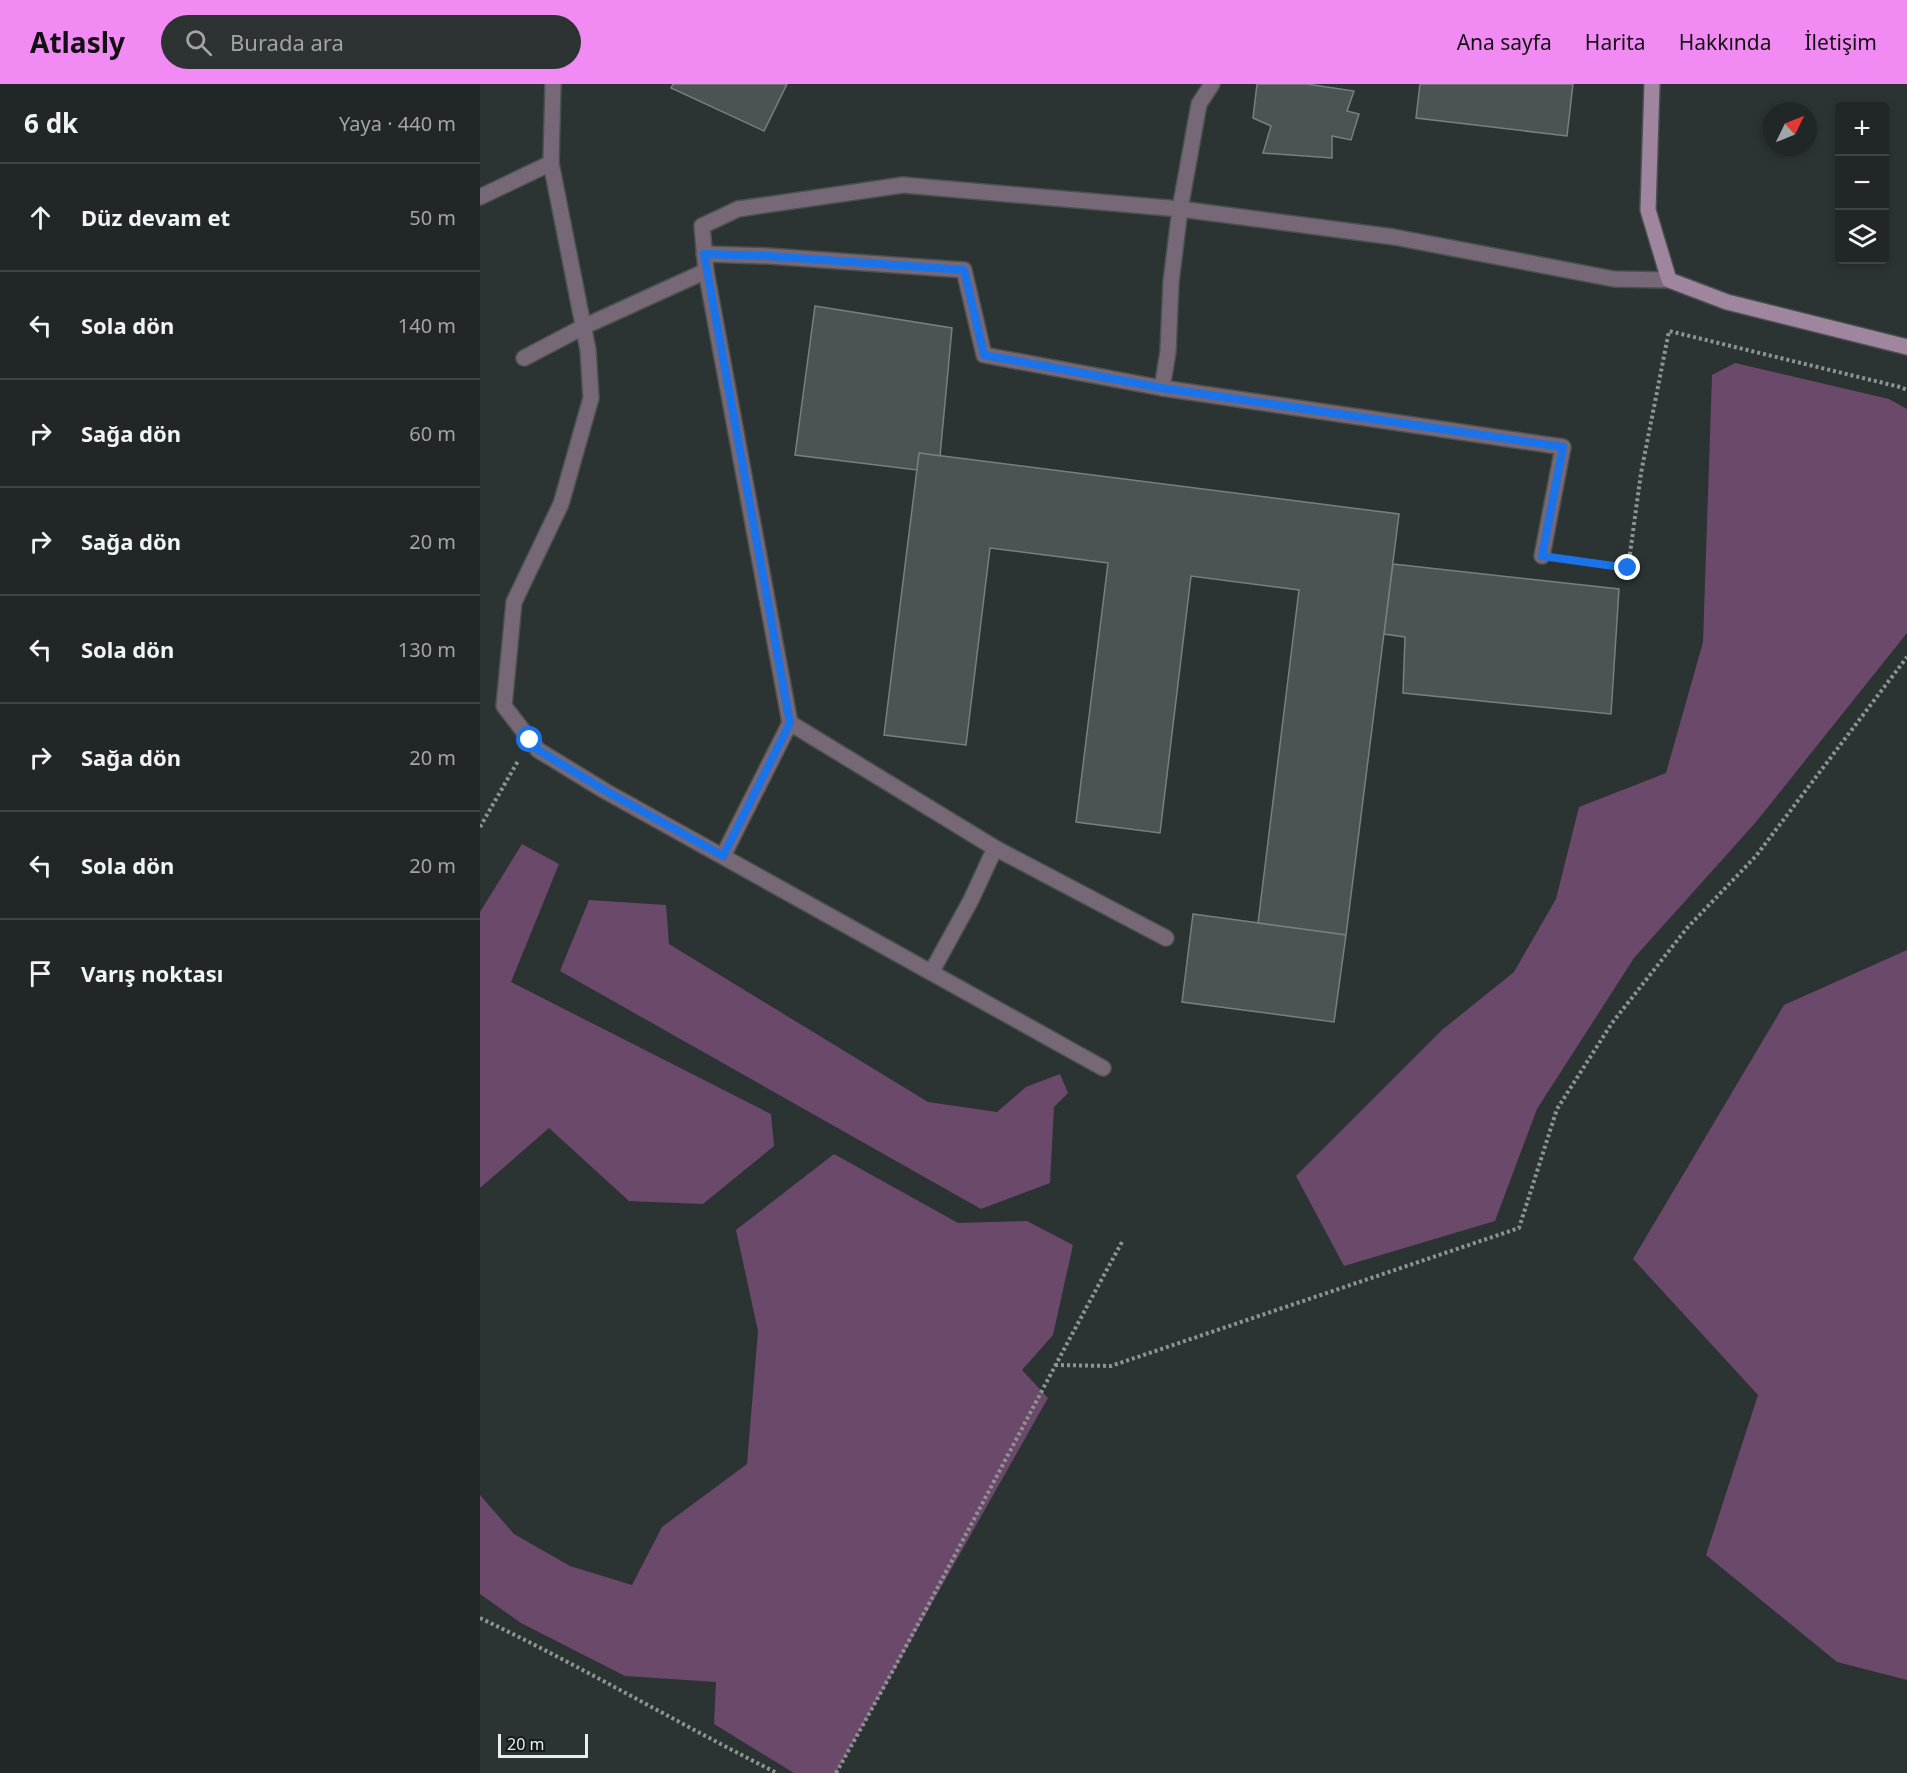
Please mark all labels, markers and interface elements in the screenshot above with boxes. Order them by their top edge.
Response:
search box [161,15,581,69]
text: Atlasly [30,23,125,61]
icon: search [182,26,215,59]
text: Burada ara [230,27,344,57]
text: Ana sayfa [1457,28,1552,56]
text: Harita [1585,28,1646,56]
text: Hakkında [1679,28,1772,56]
text: İletişim [1805,28,1877,56]
north arrow [1763,102,1817,156]
map controls [1835,102,1889,264]
button: + [1835,102,1889,156]
text: 6 dk [24,105,78,141]
text: Yaya · 440 m [339,110,456,137]
button: − [1835,156,1889,210]
icon: ahead [24,201,57,234]
text: Düz devam et [81,202,230,232]
text: 50 m [409,204,456,231]
button: layers [1835,210,1889,264]
icon: left [24,309,57,342]
text: Sola dön [81,310,174,340]
text: 140 m [398,312,456,339]
icon: right [24,417,57,450]
text: Sağa dön [81,418,181,448]
text: 60 m [409,420,456,447]
icon: right [24,525,57,558]
text: Sağa dön [81,526,181,556]
text: 20 m [409,528,456,555]
route end [1614,554,1640,580]
icon: left [24,633,57,666]
text: Sola dön [81,634,174,664]
text: 130 m [398,636,456,663]
route start [516,726,542,752]
icon: right [24,741,57,774]
text: Sağa dön [81,742,181,772]
text: 20 m [409,744,456,771]
icon: left [24,849,57,882]
text: Sola dön [81,850,174,880]
text: 20 m [409,852,456,879]
icon: arrive [24,957,57,990]
text: Varış noktası [81,958,223,988]
scale bar [498,1731,588,1758]
text: 20 m [507,1733,544,1755]

